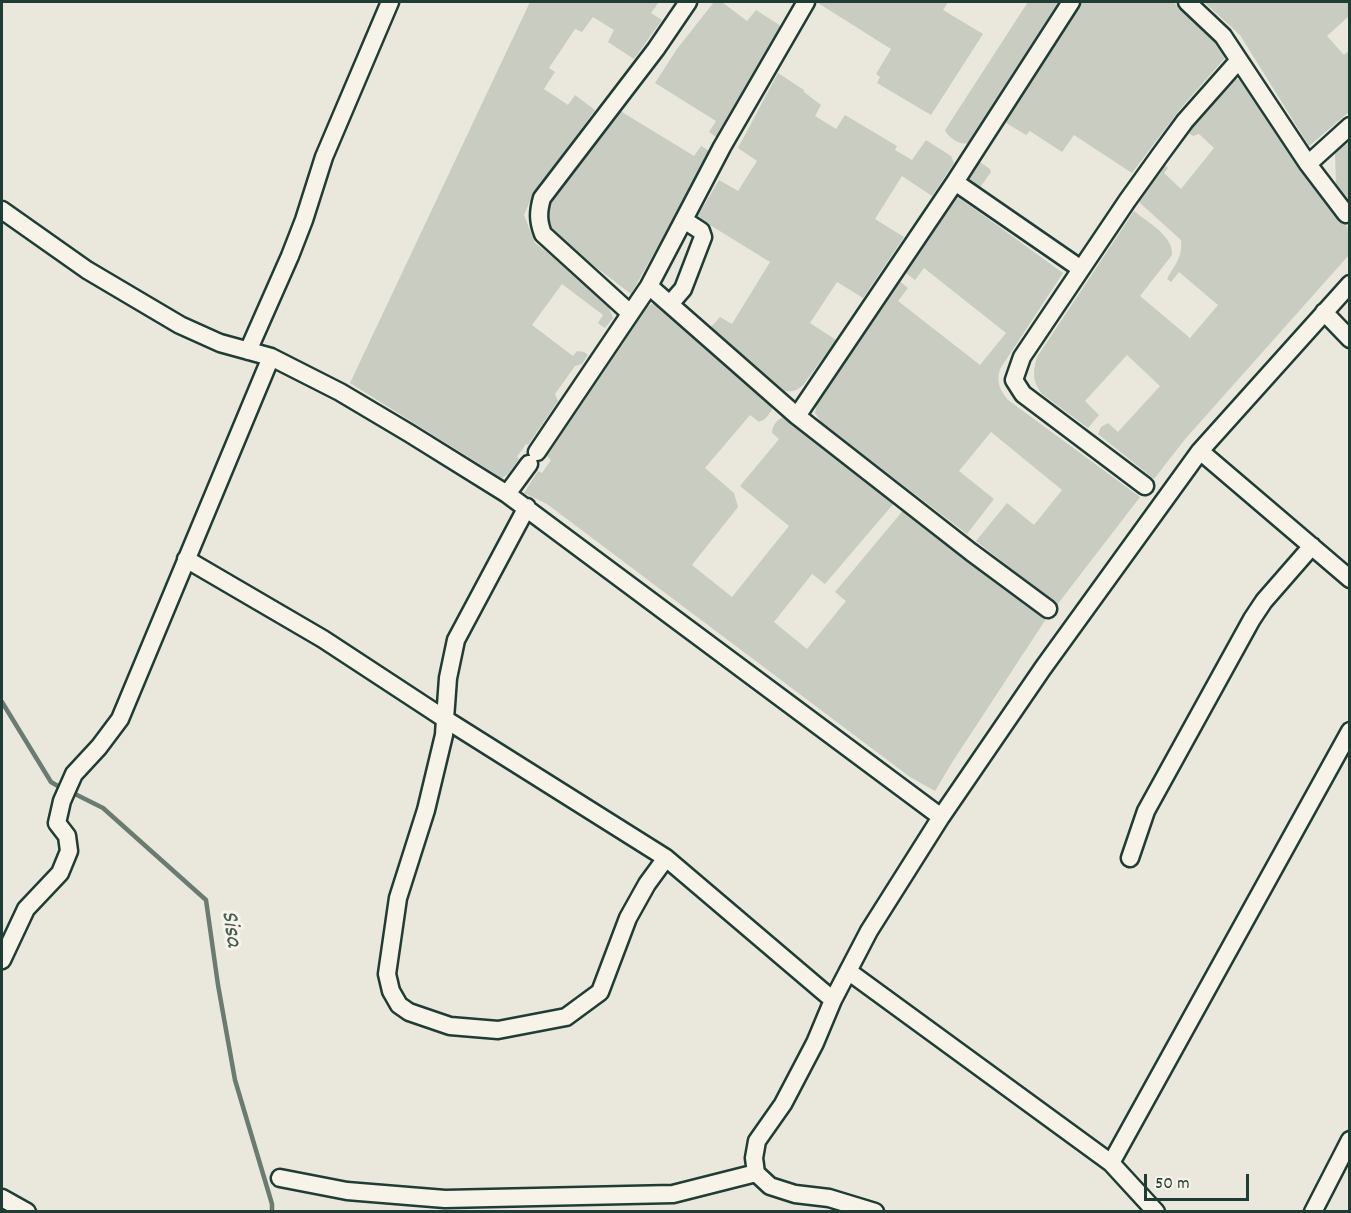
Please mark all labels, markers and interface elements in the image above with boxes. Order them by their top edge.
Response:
water label: Sisa [212,909,246,949]
scale bar [1147,1162,1252,1200]
text: 50 m [1155,1172,1190,1197]

